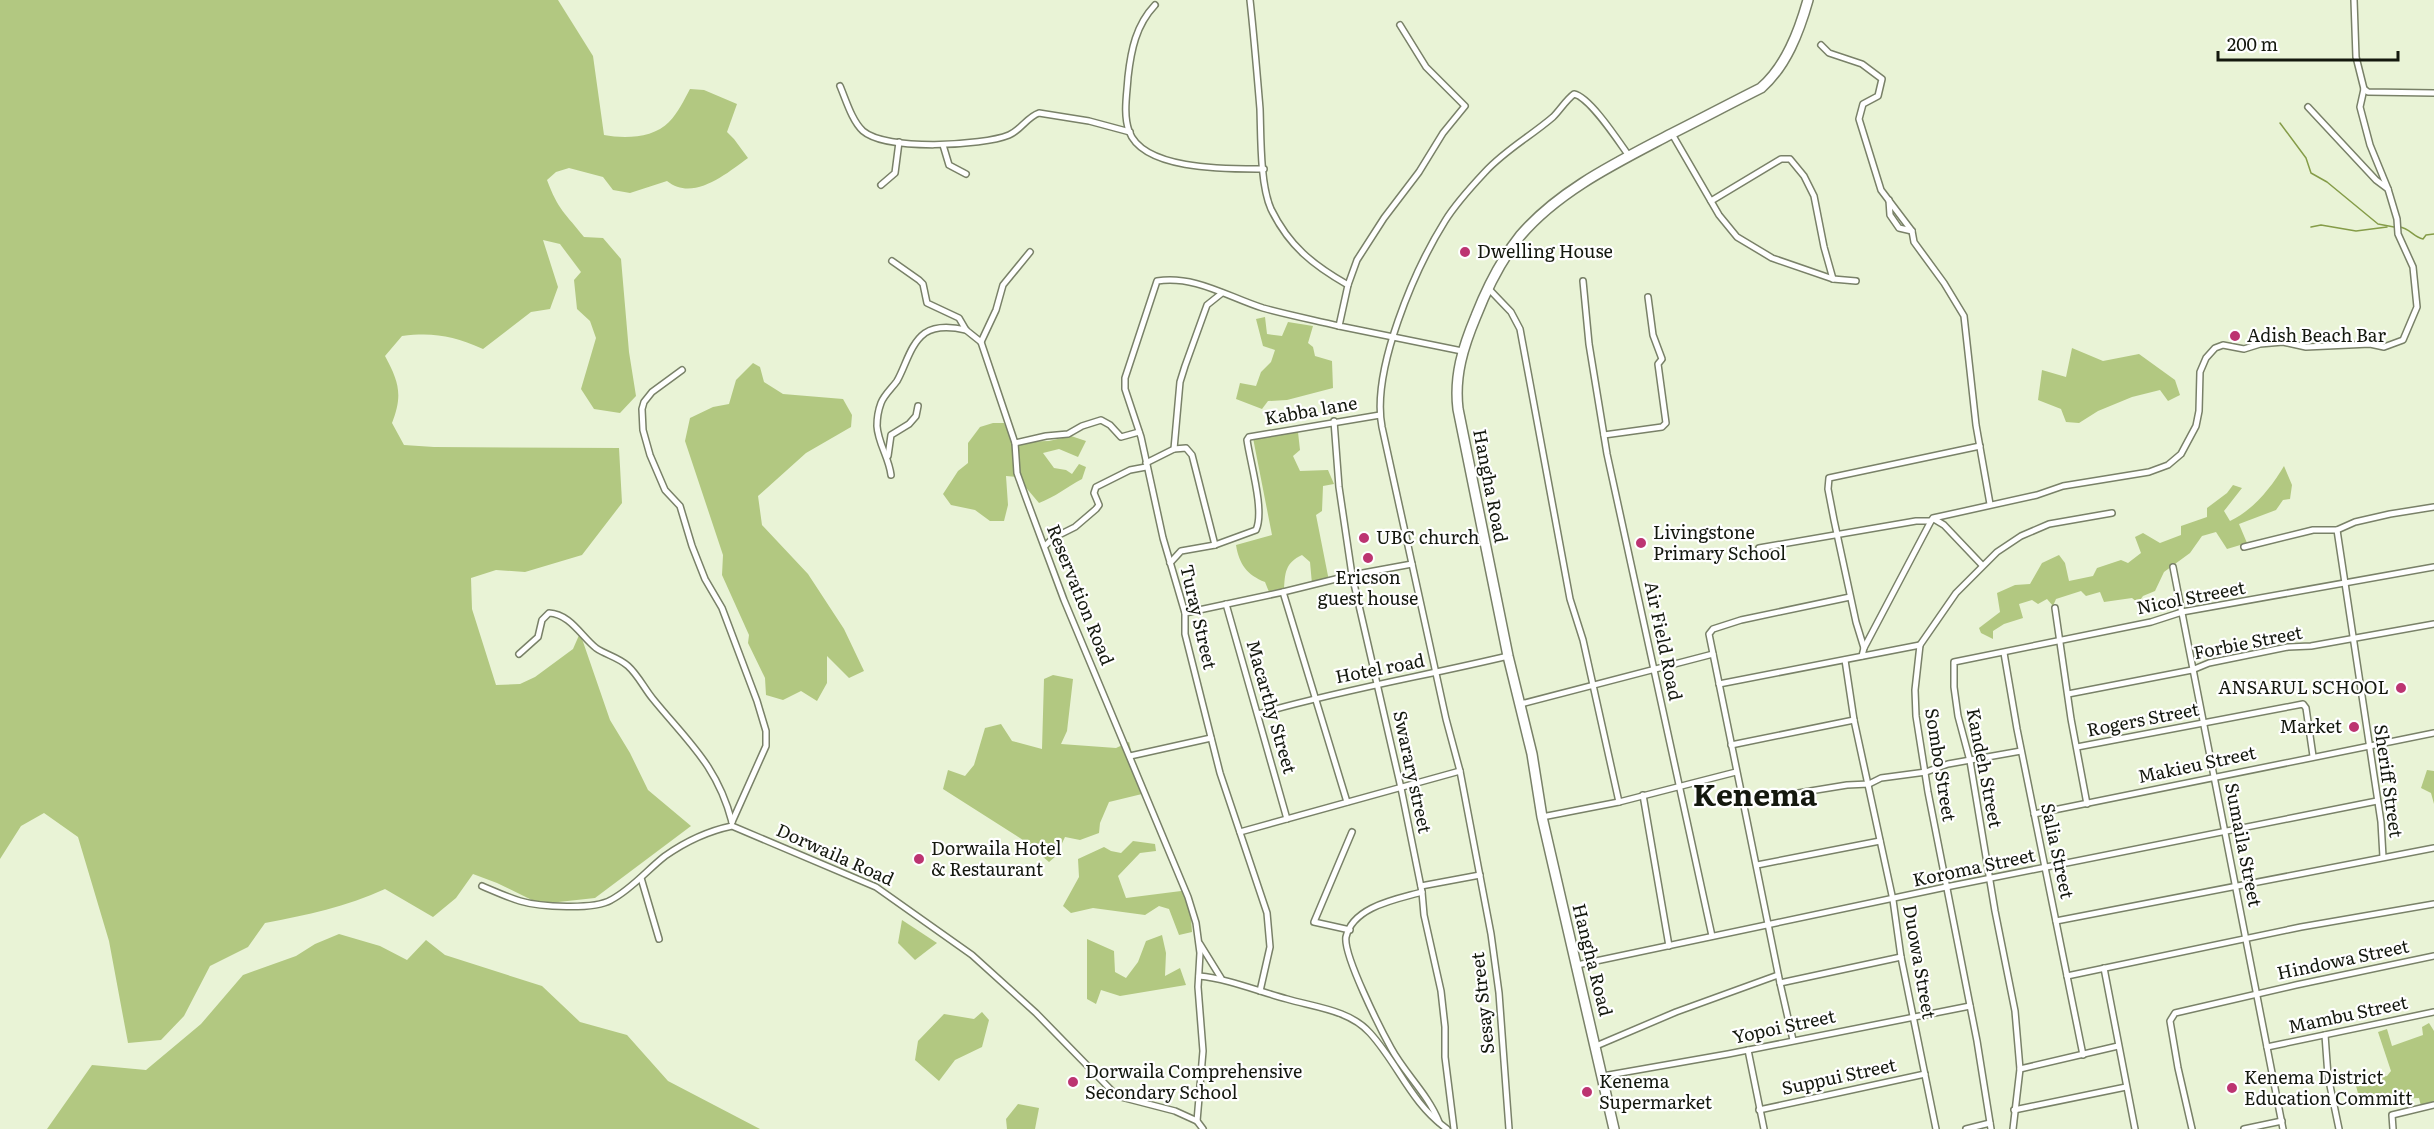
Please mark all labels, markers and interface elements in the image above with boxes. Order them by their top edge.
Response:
scale bar [2218,24,2398,62]
text: 200 m [2227,30,2278,57]
place label: Dwelling House [1477,237,1613,264]
marker: Dwelling House [1458,245,1472,259]
place label: Adish Beach Bar [2247,321,2386,348]
marker: Adish Beach Bar [2228,329,2242,343]
street label: Kabba lane [1262,388,1359,431]
street label: Hangha Road [1467,427,1516,545]
place label: Livingstone Primary School [1653,518,1786,566]
street label: Reservation Road [1041,520,1122,669]
place label: UBC church [1376,523,1480,550]
marker: UBC church [1357,531,1371,545]
marker: Livingstone Primary School [1634,536,1648,550]
marker: Ericson guest house [1361,551,1375,565]
street label: Turay Street [1174,561,1225,673]
place label: Ericson guest house [1318,563,1418,611]
street label: Nicol Streeet [2134,573,2248,620]
street label: Air Field Road [1639,578,1690,703]
street label: Forbie Street [2191,618,2305,665]
street label: Macarthy Street [1240,637,1305,777]
street label: Hotel road [1333,646,1427,689]
place label: ANSARUL SCHOOL [2218,673,2389,700]
marker: ANSARUL SCHOOL [2394,681,2408,695]
street label: Rogers Street [2084,694,2202,743]
street label: Kandeh Street [1961,705,2010,831]
street label: Sombo Street [1919,706,1964,824]
street label: Swarary street [1387,708,1440,836]
place label: Market [2280,712,2343,739]
marker: Market [2347,720,2361,734]
street label: Sheriff Street [2368,722,2411,840]
street label: Makieu Street [2135,738,2259,789]
district label: Kenema [1693,771,1818,815]
street label: Sumaila Street [2219,780,2270,910]
street label: Salia Street [2035,800,2082,902]
street label: Dorwaila Road [772,816,899,892]
place label: Dorwaila Hotel & Restaurant [931,834,1061,882]
street label: Koroma Street [1910,840,2038,893]
marker: Dorwaila Hotel & Restaurant [912,852,926,866]
street label: Hangha Road [1566,900,1621,1019]
street label: Duowa Street [1897,902,1944,1022]
street label: Hindowa Street [2274,931,2412,986]
street label: Sesay Street [1463,950,1500,1055]
street label: Mambu Street [2285,988,2411,1039]
street label: Yopoi Street [1730,1001,1838,1050]
street label: Suppui Street [1779,1050,1899,1101]
place label: Dorwaila Comprehensive Secondary School [1085,1057,1302,1105]
place label: Kenema District Education Committ [2244,1063,2413,1111]
place label: Kenema Supermarket [1599,1067,1713,1115]
marker: Dorwaila Comprehensive Secondary School [1066,1075,1080,1089]
marker: Kenema District Education Committ [2225,1081,2239,1095]
marker: Kenema Supermarket [1580,1085,1594,1099]

